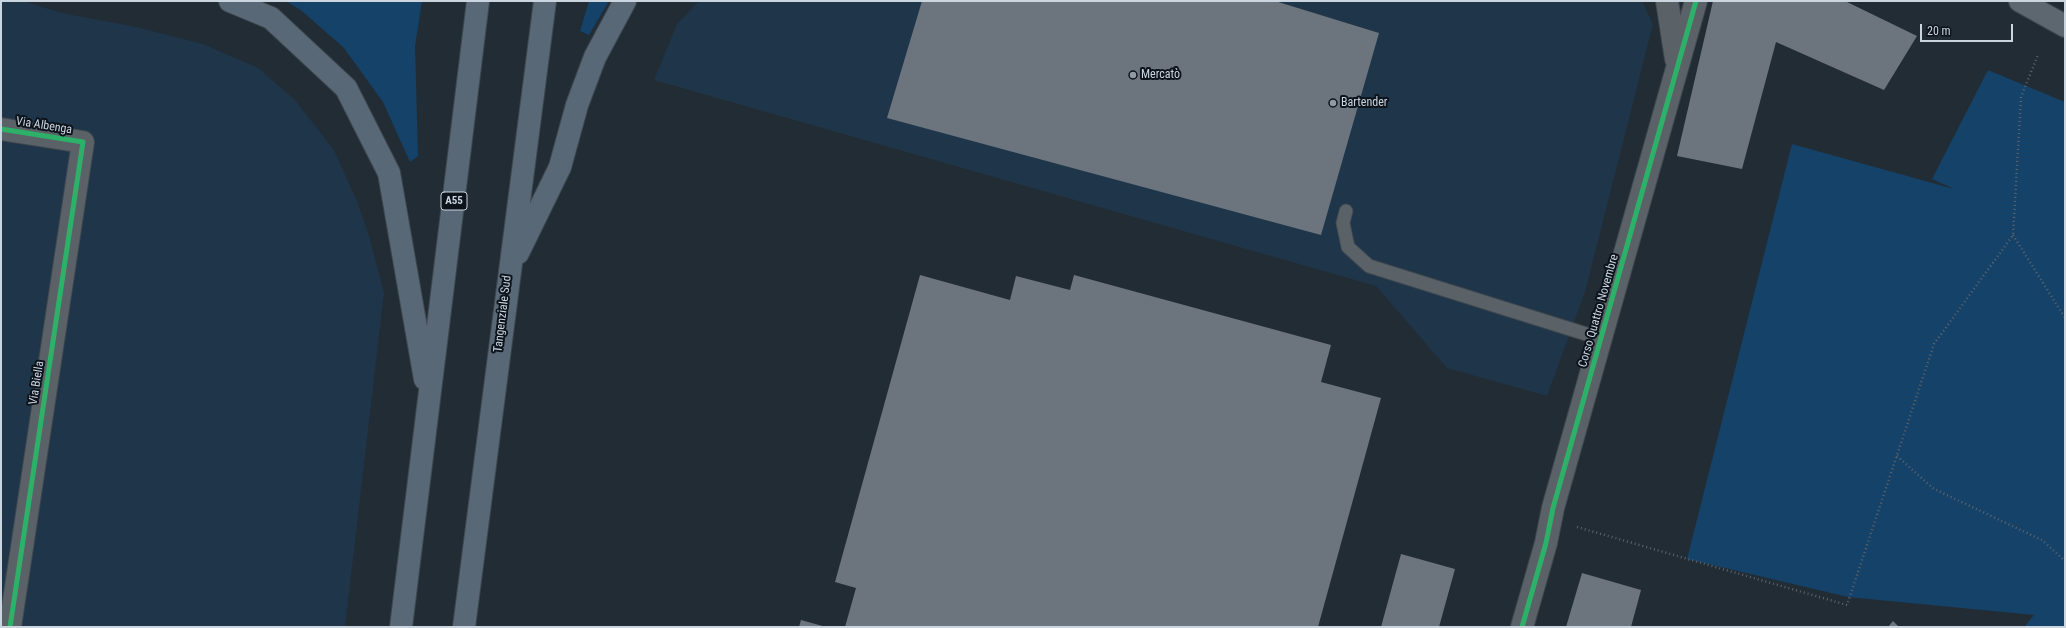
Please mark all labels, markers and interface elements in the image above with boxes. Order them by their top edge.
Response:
scale bar [1922,16,2015,42]
text: 20 m [1927,24,1951,38]
place label: Mercatò [1141,68,1180,82]
marker: Mercatò [1128,70,1138,80]
place label: Bartender [1341,96,1387,110]
marker: Bartender [1328,98,1338,108]
street label: Via Albenga [15,114,73,138]
road number: A55 [441,192,467,210]
street label: Corso Quattro Novembre [1576,253,1622,369]
street label: Tangenziale Sud [491,275,515,353]
street label: Via Biella [26,360,48,406]

